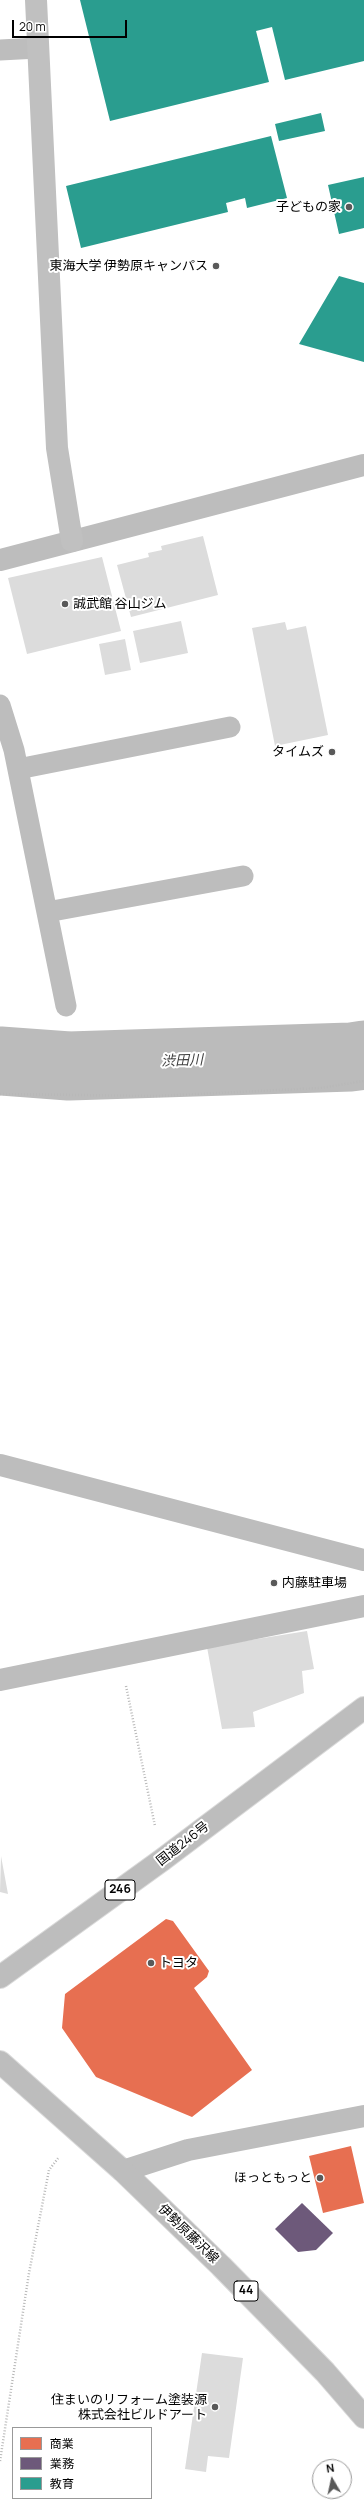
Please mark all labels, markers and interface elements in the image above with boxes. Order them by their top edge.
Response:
scale bar [14,12,129,38]
text: 20 m [19,18,46,35]
place label: 子どもの家 [276,199,341,215]
marker: 子どもの家 [344,202,354,212]
place label: 東海大学 伊勢原キャンパス [49,258,208,274]
marker: 東海大学 伊勢原キャンパス [211,261,221,271]
place label: 誠武館 谷山ジム [73,596,167,612]
marker: 誠武館 谷山ジム [60,599,70,609]
place label: タイムズ [272,744,324,760]
marker: タイムズ [327,747,337,757]
water label: 渋田川 [161,1052,203,1070]
place label: 内藤駐車場 [282,1575,347,1591]
marker: 内藤駐車場 [269,1578,279,1588]
street label: 国道246号 [154,1819,212,1869]
road number: 246 [105,1880,135,1900]
place label: トヨタ [159,1955,198,1971]
marker: トヨタ [146,1958,156,1968]
place label: ほっともっと [234,2170,312,2186]
marker: ほっともっと [315,2173,325,2183]
street label: 伊勢原藤沢線 [155,2201,221,2267]
road number: 44 [234,2281,258,2301]
place label: 住まいのリフォーム塗装源 株式会社ビルドアート [51,2392,207,2423]
marker: 住まいのリフォーム塗装源 株式会社ビルドアート [210,2402,220,2412]
legend [12,2427,152,2499]
text: 商業 [50,2435,74,2452]
text: 業務 [50,2455,74,2472]
north arrow [312,2459,352,2499]
text: N [325,2460,335,2476]
text: 教育 [50,2475,74,2492]

